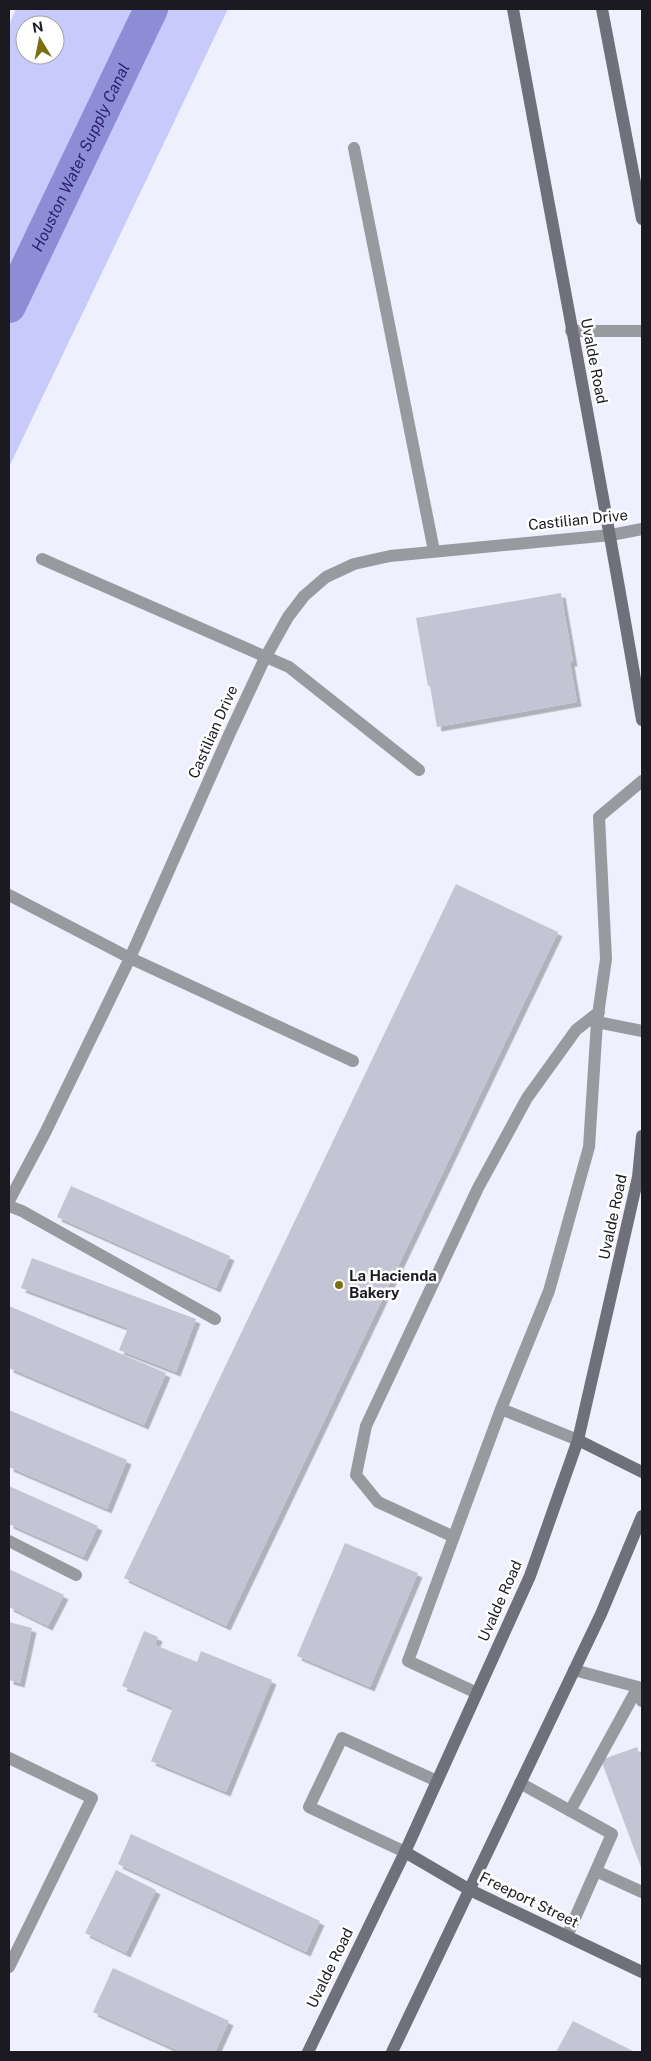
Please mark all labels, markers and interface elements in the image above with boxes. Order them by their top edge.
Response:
north arrow [15,15,65,65]
text: N [31,18,45,36]
water label: Houston Water Supply Canal [28,60,134,254]
street label: Uvalde Road [578,317,611,405]
street label: Castilian Drive [527,506,629,533]
street label: Castilian Drive [184,683,241,781]
street label: Uvalde Road [595,1173,630,1261]
place label: La Hacienda Bakery [349,1267,437,1301]
marker: La Hacienda Bakery [333,1279,345,1291]
street label: Uvalde Road [474,1558,525,1644]
street label: Freeport Street [477,1868,582,1931]
street label: Uvalde Road [303,1925,356,2011]

